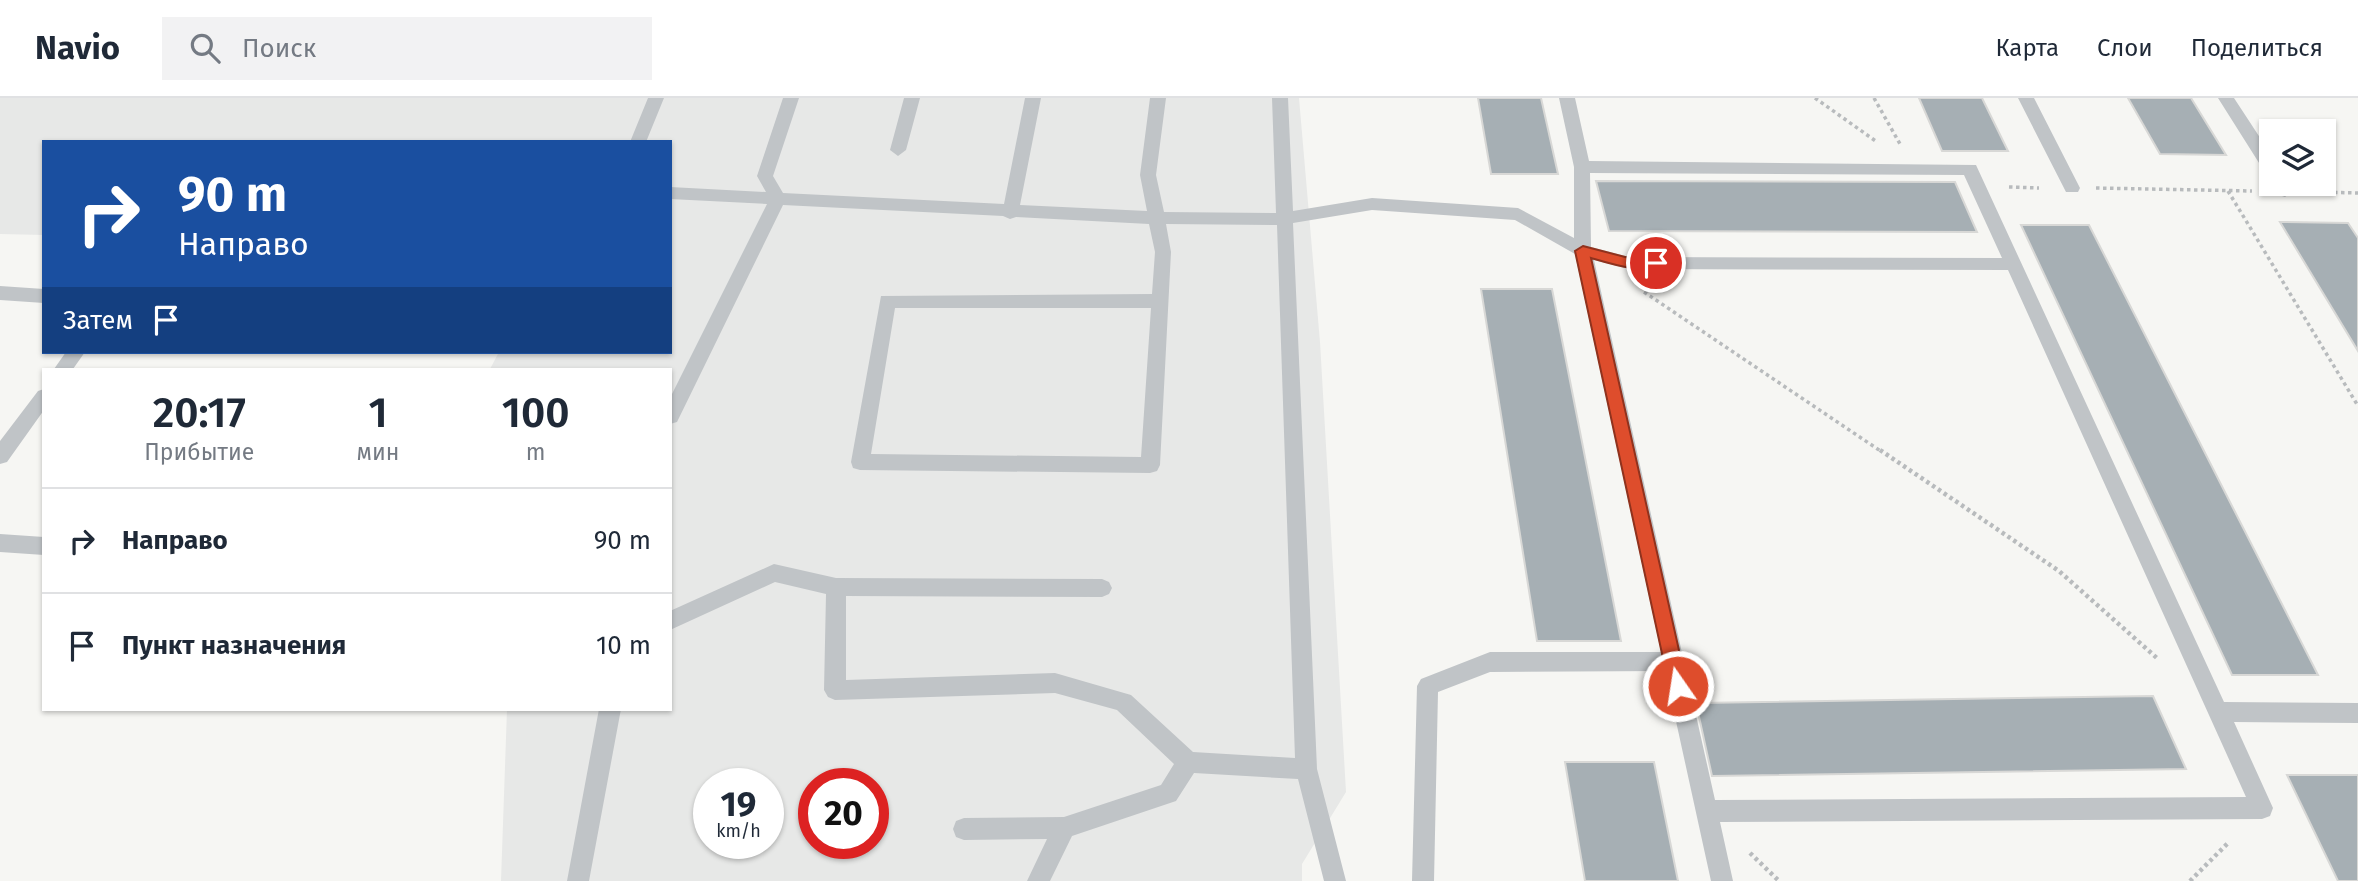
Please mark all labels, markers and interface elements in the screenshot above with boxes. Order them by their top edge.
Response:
search box [162,17,652,80]
text: Navio [35,28,120,68]
icon: search [186,29,224,67]
text: Поиск [242,33,316,64]
text: Карта [1995,34,2059,62]
text: Слои [2097,34,2153,62]
text: Поделиться [2191,34,2323,62]
map controls [2259,119,2336,196]
button: layers [2259,119,2336,196]
text: 90 m [178,165,287,224]
icon: right [63,168,154,259]
text: Направо [178,225,309,263]
pin [1626,233,1686,293]
icon: arrive [1637,244,1675,282]
icon: arrive [147,301,185,339]
text: Затем [63,305,133,336]
text: 20:17 [153,388,246,438]
text: 1 [368,388,388,438]
text: 100 [502,388,570,438]
text: Прибытие [144,438,254,466]
text: мин [357,438,399,466]
text: m [526,438,546,466]
icon: right [63,522,101,560]
text: Направо [122,525,228,556]
text: 90 m [594,525,651,556]
icon: arrive [63,627,101,665]
text: Пункт назначения [122,630,346,661]
text: 10 m [596,630,651,661]
position arrow [1641,649,1715,723]
speed limit sign: 20 [798,768,889,859]
text: 19 [721,783,756,825]
text: km/h [716,820,761,842]

